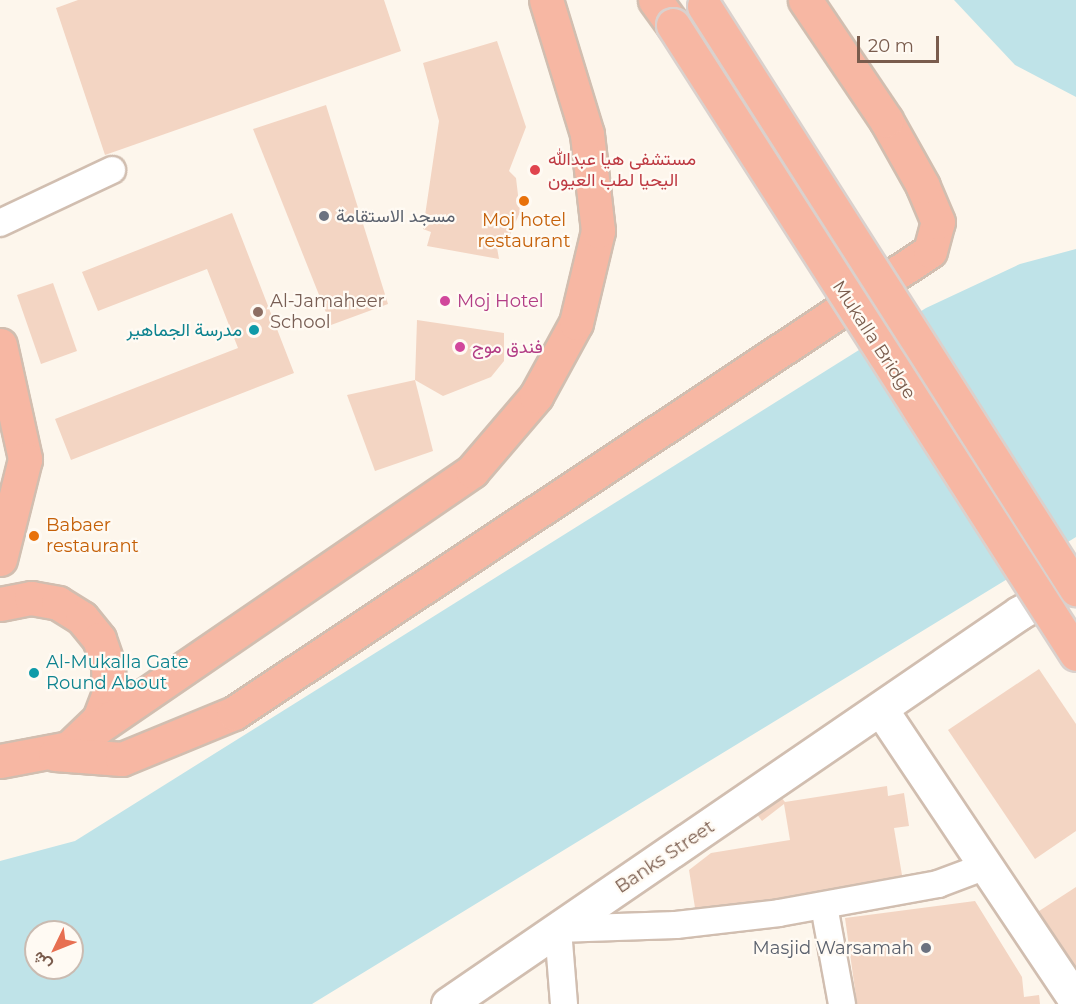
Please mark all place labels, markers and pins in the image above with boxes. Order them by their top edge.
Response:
place label: مستشفى هيا عبدالله اليحيا لطب العيون [548,149,696,192]
marker: مستشفى هيا عبدالله اليحيا لطب العيون [526,161,544,179]
marker: Moj hotel restaurant [517,194,531,208]
place label: مسجد الاستقامة [336,205,455,227]
marker: مسجد الاستقامة [317,209,331,223]
place label: Moj hotel restaurant [478,210,570,252]
place label: Moj Hotel [457,290,544,312]
place label: Al-Jamaheer School [270,291,385,334]
marker: Moj Hotel [438,294,452,308]
marker: Al-Jamaheer School [251,305,265,319]
place label: مدرسة الجماهير [127,319,242,341]
marker: مدرسة الجماهير [247,323,261,337]
place label: فندق موج [472,336,543,358]
marker: فندق موج [453,340,467,354]
place label: Babaer restaurant [46,515,139,558]
marker: Babaer restaurant [27,529,41,543]
place label: Al-Mukalla Gate Round About [46,652,189,694]
marker: Al-Mukalla Gate Round About [27,666,41,680]
place label: Masjid Warsamah [753,937,914,959]
marker: Masjid Warsamah [919,941,933,955]

